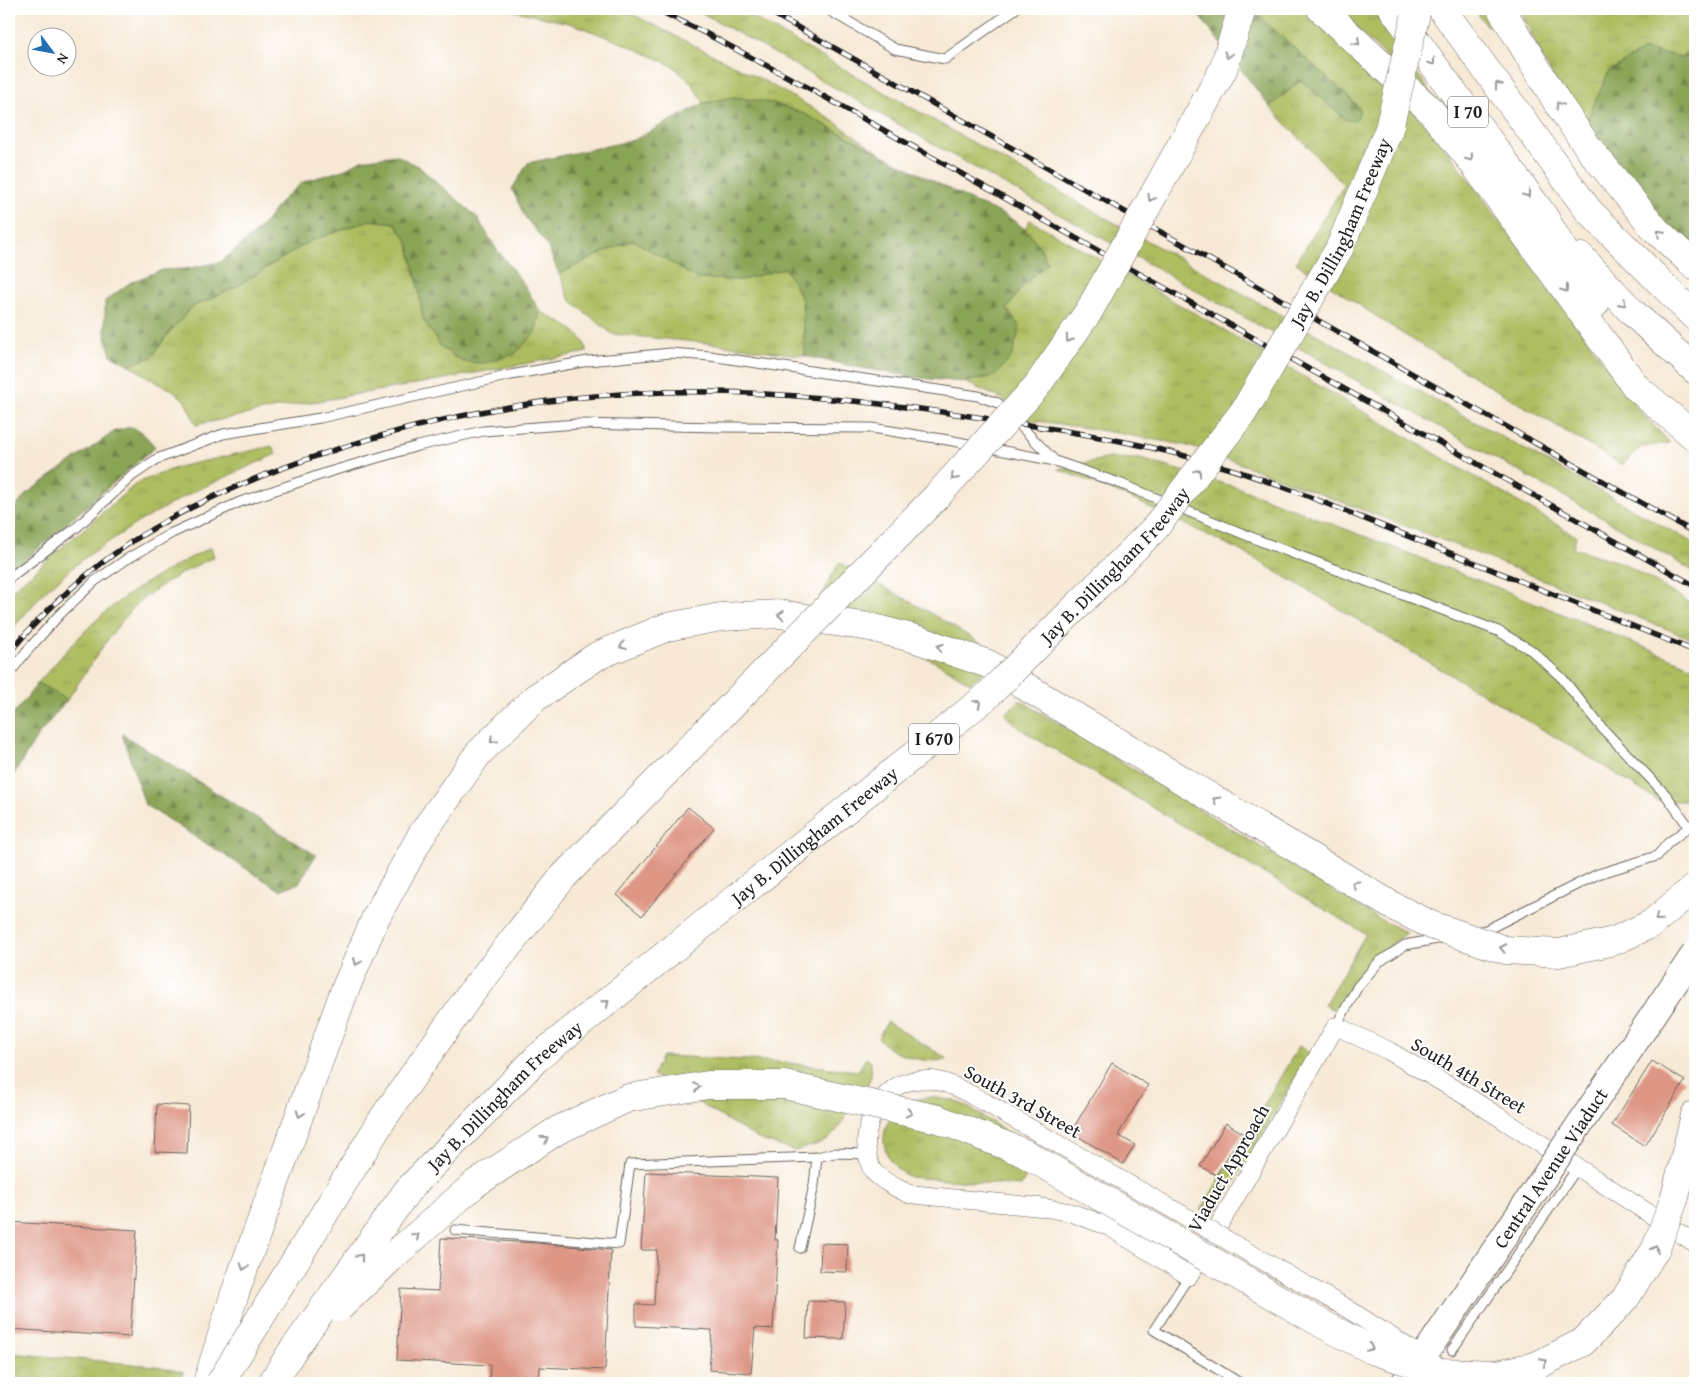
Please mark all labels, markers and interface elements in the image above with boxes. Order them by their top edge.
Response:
north arrow [28,28,78,78]
one-way arrow [1351,36,1360,45]
text: N [52,50,74,69]
one-way arrow [1223,51,1233,59]
one-way arrow [1426,57,1435,66]
one-way arrow [1495,81,1504,91]
road number: I 70 [1448,96,1488,128]
one-way arrow [1556,102,1566,111]
street label: Jay B. Dillingham Freeway [1282,133,1398,333]
one-way arrow [1464,152,1472,161]
one-way arrow [1522,188,1530,197]
one-way arrow [1148,193,1158,202]
one-way arrow [1656,230,1665,239]
one-way arrow [1559,283,1568,293]
one-way arrow [1617,297,1626,306]
one-way arrow [1066,333,1075,342]
one-way arrow [1192,469,1200,478]
one-way arrow [951,471,960,480]
street label: Jay B. Dillingham Freeway [1032,480,1196,651]
one-way arrow [777,610,785,621]
one-way arrow [619,639,628,650]
one-way arrow [936,643,945,653]
one-way arrow [972,701,981,709]
road number: I 670 [909,724,959,754]
one-way arrow [490,734,499,743]
street label: Jay B. Dillingham Freeway [723,759,904,912]
one-way arrow [1212,797,1221,807]
one-way arrow [1352,880,1361,890]
one-way arrow [1655,913,1664,922]
one-way arrow [1499,943,1508,954]
one-way arrow [352,957,363,966]
one-way arrow [600,1000,609,1008]
street label: Jay B. Dillingham Freeway [419,1013,589,1178]
street label: South 4th Street [1406,1030,1532,1121]
street label: South 3rd Street [959,1057,1087,1145]
one-way arrow [693,1082,701,1092]
street label: Central Avenue Viaduct [1486,1082,1615,1254]
street label: Viaduct Approach [1180,1099,1276,1237]
one-way arrow [904,1107,913,1118]
one-way arrow [296,1109,306,1118]
one-way arrow [540,1135,549,1145]
one-way arrow [410,1233,419,1242]
one-way arrow [1649,1245,1659,1254]
one-way arrow [354,1253,363,1263]
one-way arrow [240,1262,250,1271]
one-way arrow [1365,1342,1374,1353]
one-way arrow [1539,1358,1548,1368]

